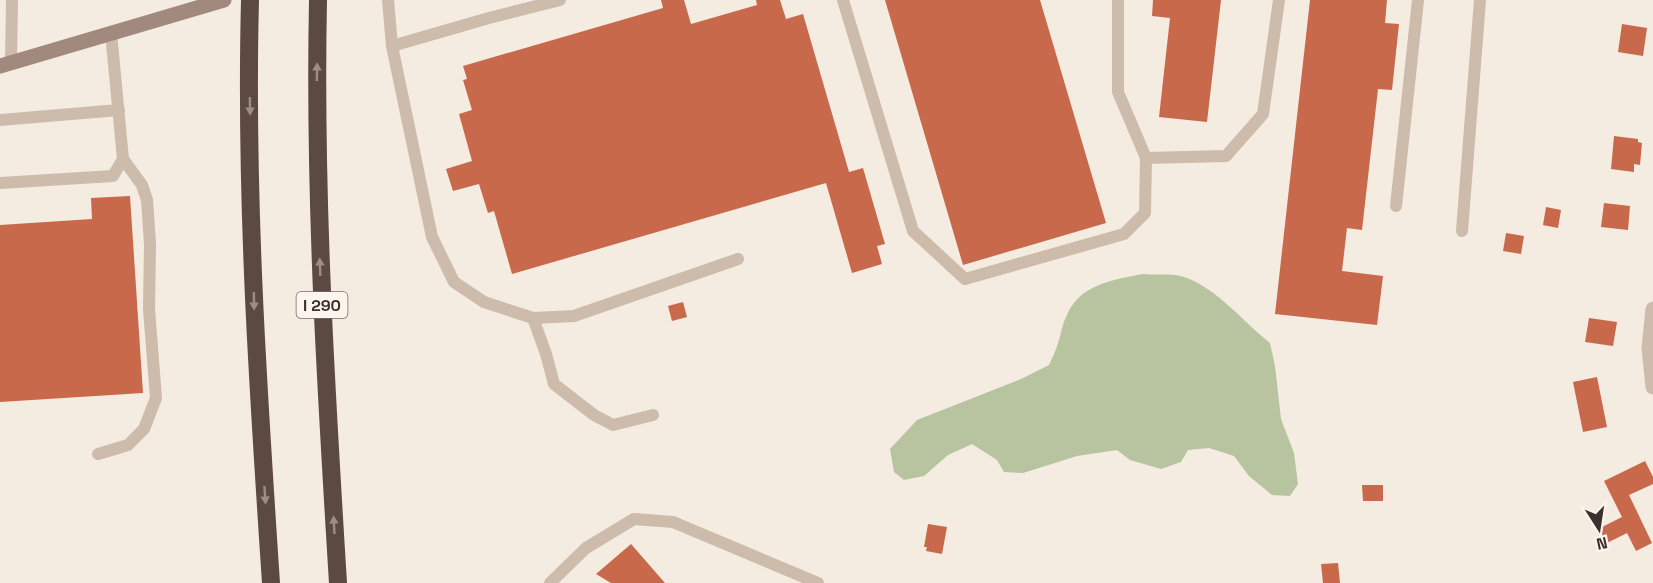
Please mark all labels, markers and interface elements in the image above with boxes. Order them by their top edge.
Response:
one-way arrow [312,63,322,82]
one-way arrow [245,96,254,115]
one-way arrow [315,258,325,277]
one-way arrow [249,291,258,310]
road number: I 290 [296,292,348,318]
one-way arrow [261,486,270,505]
north arrow [1569,499,1629,559]
one-way arrow [330,515,339,534]
text: N [1595,532,1609,555]

